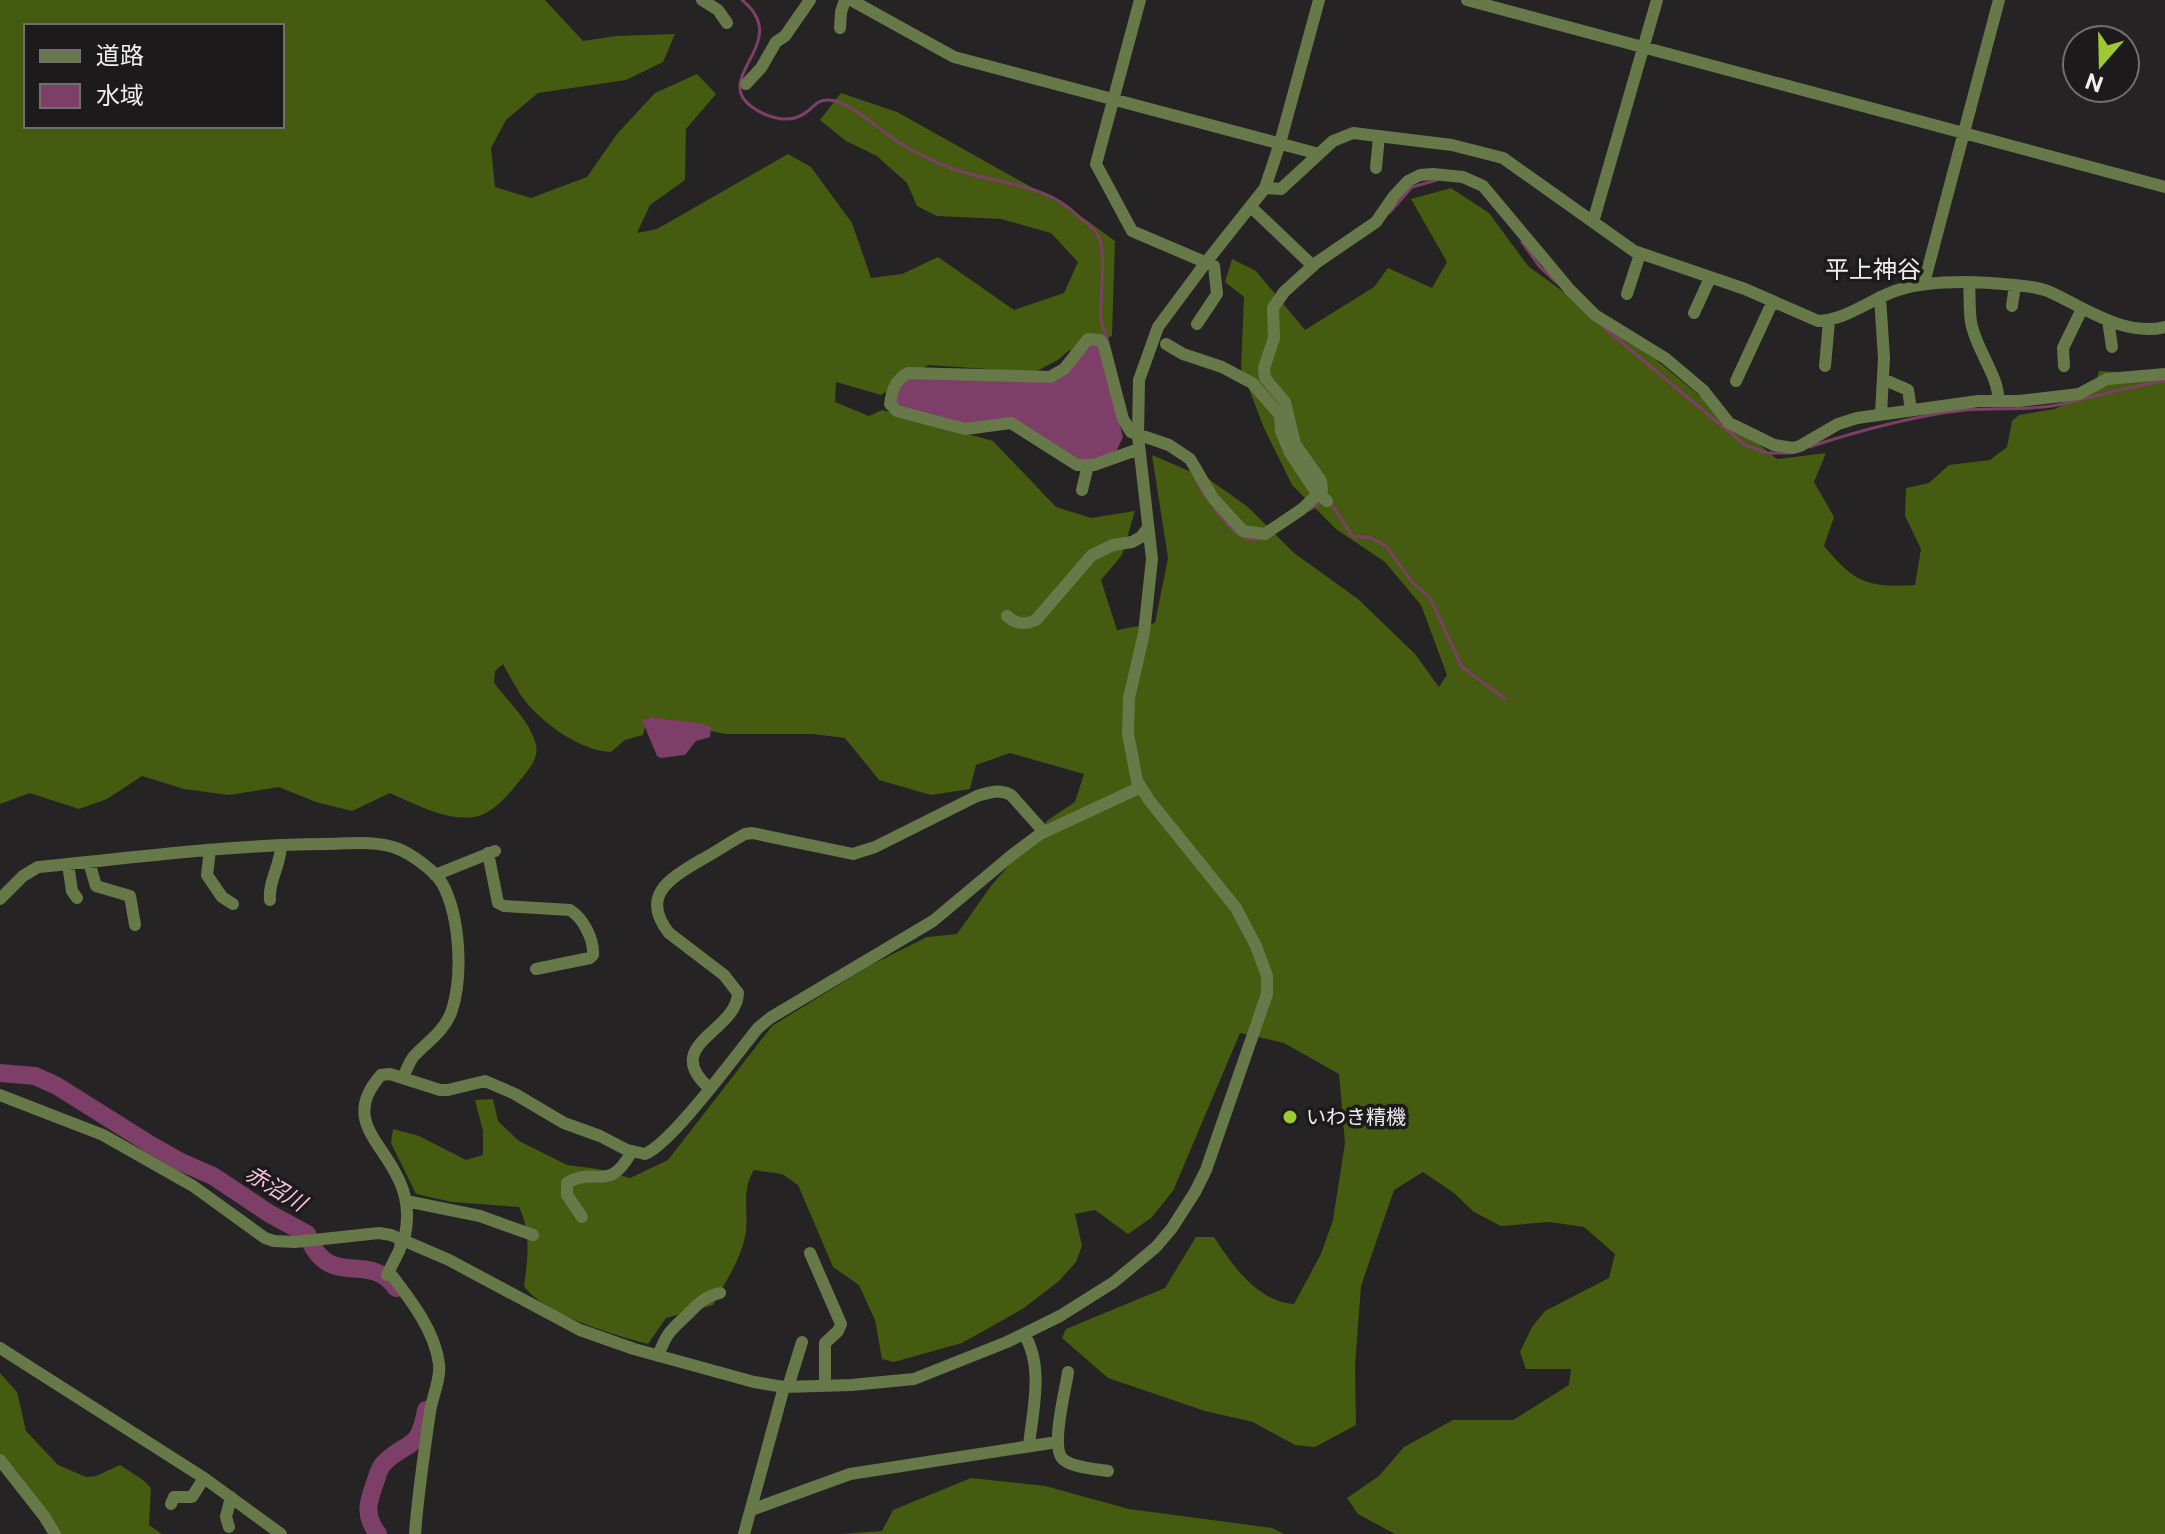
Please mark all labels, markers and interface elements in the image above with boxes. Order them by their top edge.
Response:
legend [24,24,284,128]
north arrow [2061,24,2141,104]
text: 道路 [96,41,144,69]
text: N [2082,68,2107,98]
text: 水域 [96,81,144,109]
district label: 平上神谷 [1825,255,1921,283]
place label: いわき精機 [1306,1105,1406,1129]
marker: いわき精機 [1281,1108,1299,1126]
water label: 赤沼川 [241,1160,313,1217]

